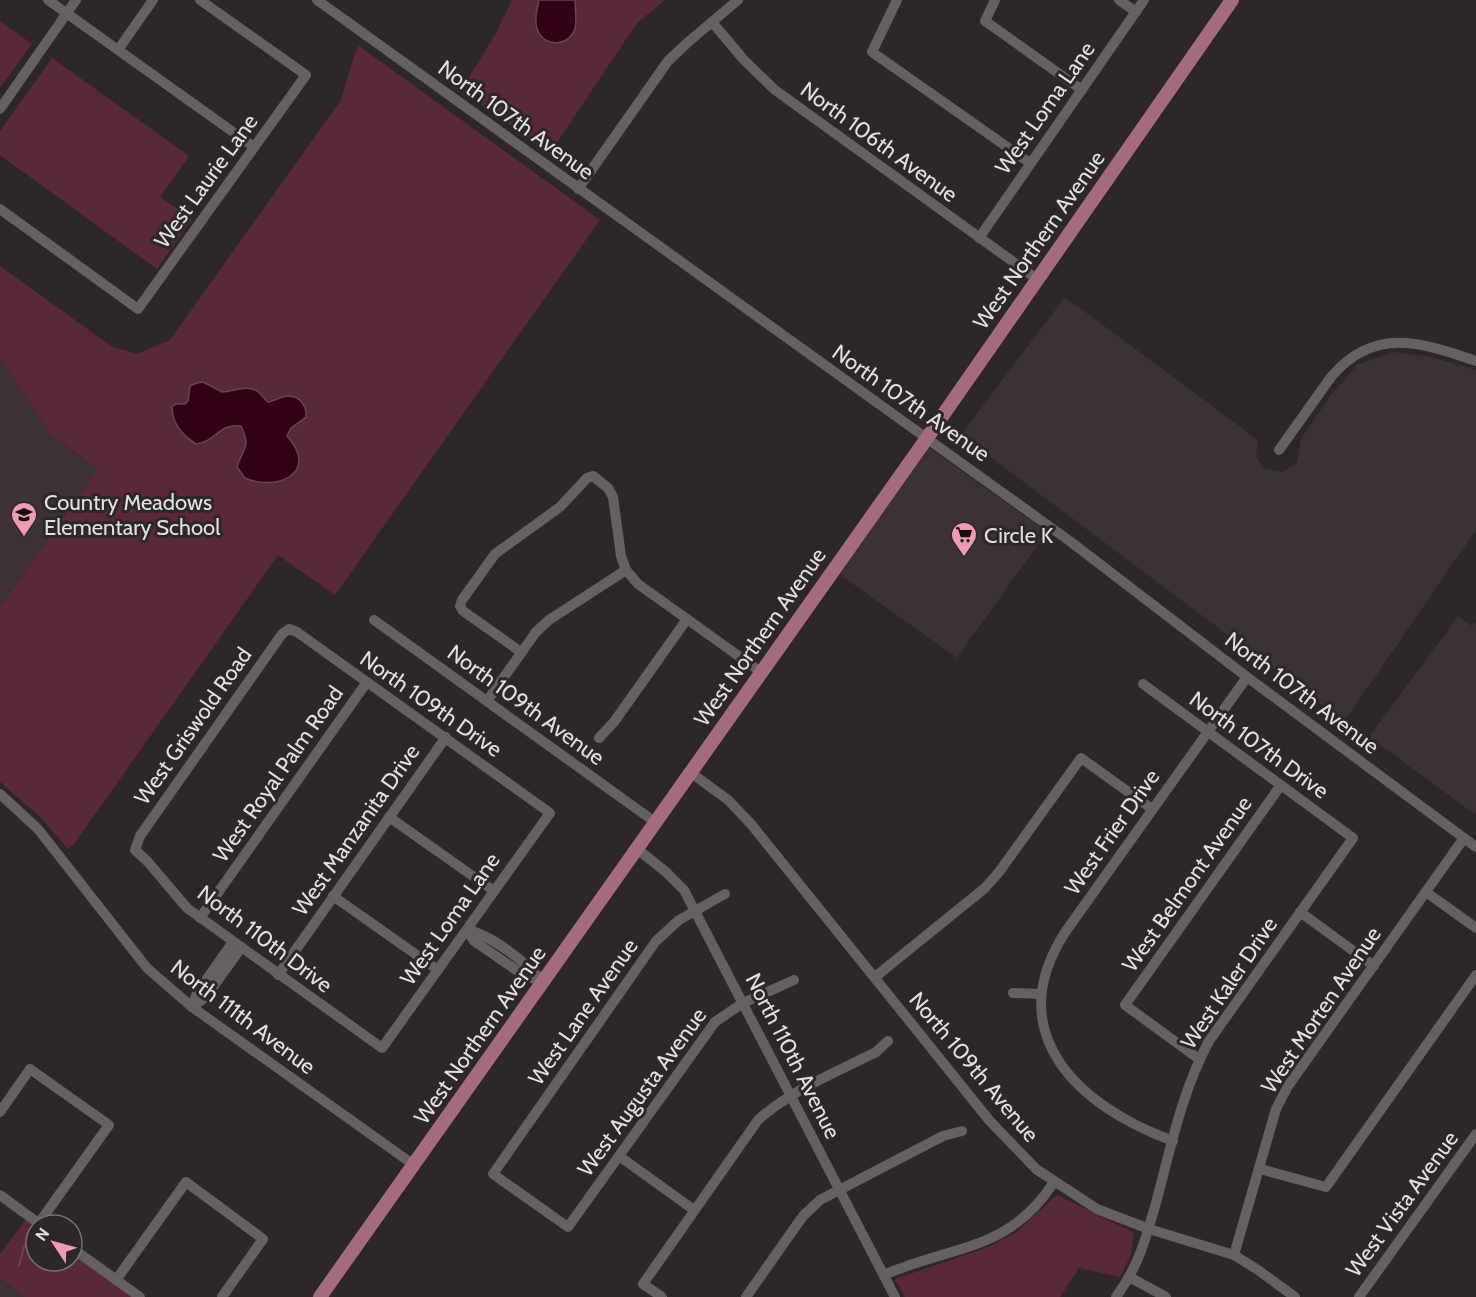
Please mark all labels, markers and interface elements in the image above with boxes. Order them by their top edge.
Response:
street label: West Loma Lane [989,37,1101,179]
street label: North 107th Avenue [433,54,599,186]
street label: North 106th Avenue [795,76,963,208]
street label: West Laurie Lane [148,109,264,253]
street label: West Northern Avenue [967,146,1111,334]
street label: North 107th Avenue [827,339,995,467]
place label: Country Meadows Elementary School [44,489,221,541]
school or university icon: Country Meadows Elementary School [9,500,39,538]
supermarket icon: Circle K [949,520,979,558]
place label: Circle K [984,522,1054,549]
street label: West Northern Avenue [688,543,832,731]
street label: North 107th Avenue [1220,626,1384,760]
street label: North 109th Avenue [442,639,610,771]
street label: West Griswold Road [129,642,257,810]
street label: North 109th Drive [355,645,507,763]
street label: West Royal Palm Road [207,681,349,867]
street label: North 107th Drive [1184,685,1334,805]
street label: West Manzanita Drive [287,739,425,921]
street label: West Frier Drive [1059,764,1165,900]
street label: West Belmont Avenue [1116,791,1258,977]
street label: West Loma Lane [394,848,506,990]
street label: North 110th Drive [192,880,338,998]
street label: West Kaler Drive [1175,912,1283,1054]
street label: West Morten Avenue [1255,922,1387,1098]
street label: West Lane Avenue [522,934,644,1090]
street label: West Northern Avenue [408,941,552,1129]
street label: North 111th Avenue [165,954,321,1080]
street label: North 110th Avenue [740,969,846,1143]
street label: North 109th Avenue [903,986,1045,1148]
street label: West Augusta Avenue [572,1002,712,1182]
street label: West Vista Avenue [1340,1126,1464,1282]
north arrow [24,1213,84,1273]
text: N [31,1224,53,1245]

